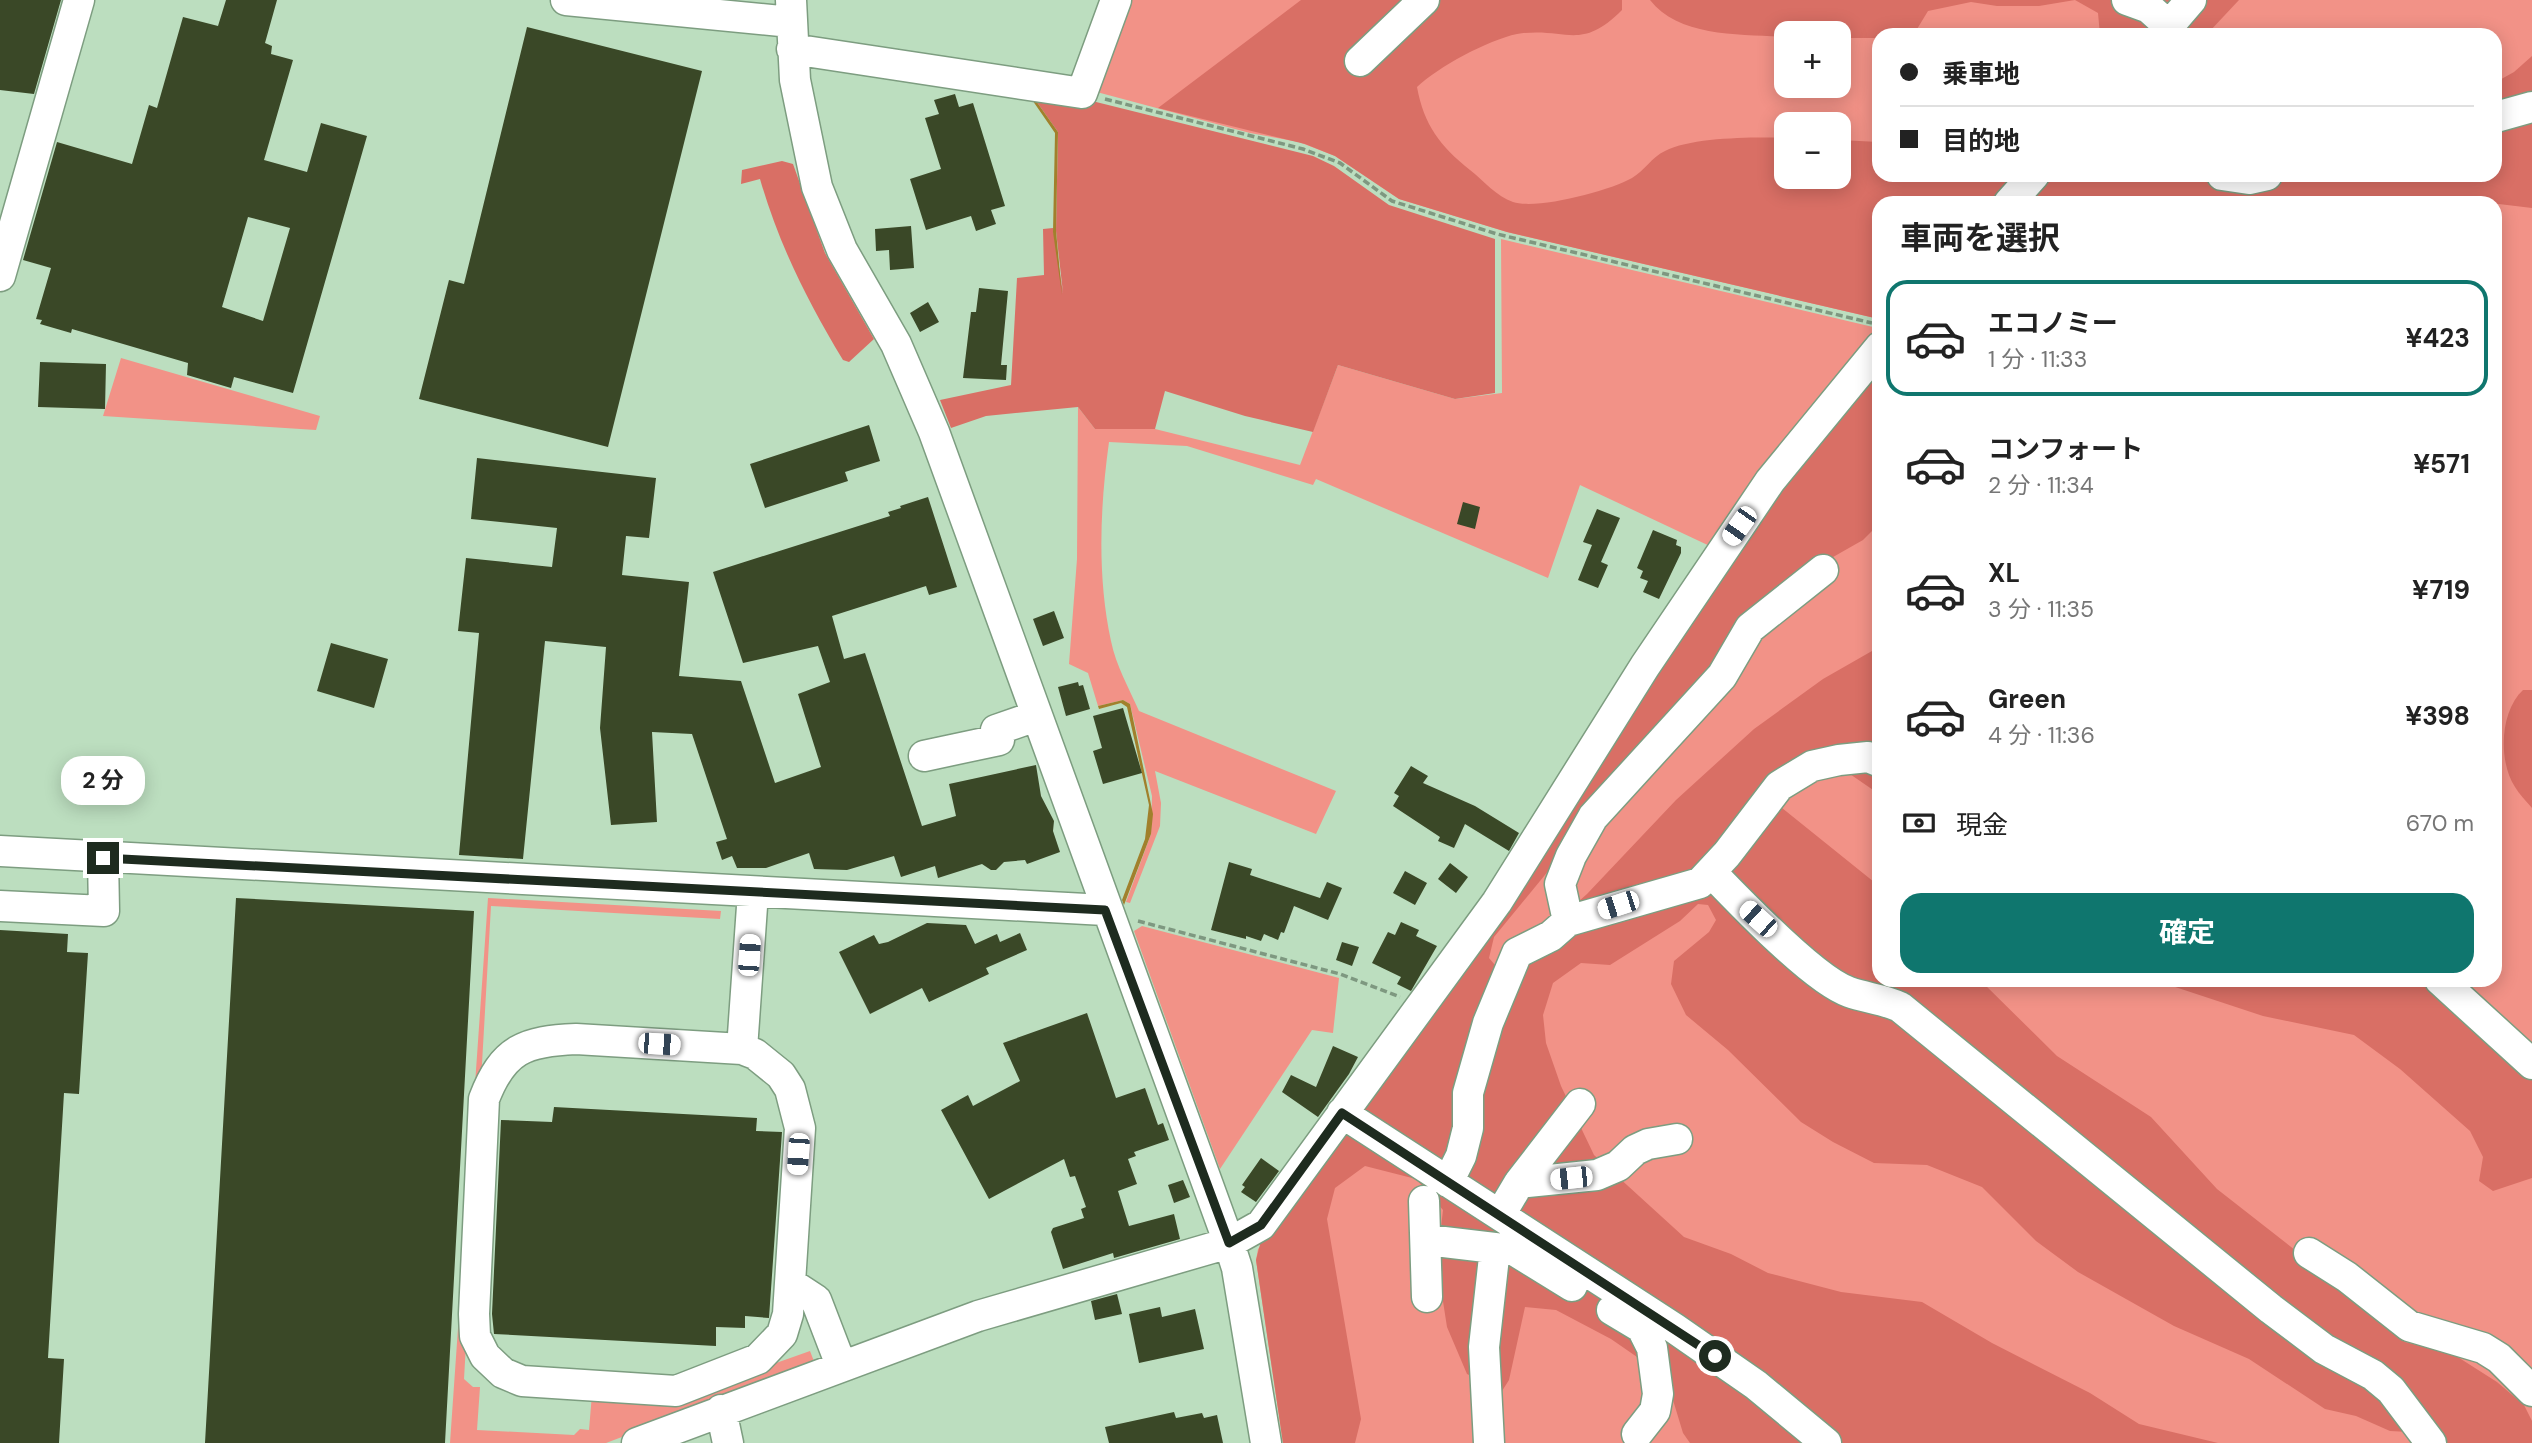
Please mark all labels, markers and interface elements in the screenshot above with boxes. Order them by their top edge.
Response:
map controls [1774,21,1851,189]
button: + [1774,21,1851,98]
text: 乗車地 [1942,57,2020,91]
button: − [1774,112,1851,189]
text: 目的地 [1942,124,2020,158]
text: 車両を選択 [1900,217,2060,259]
text: エコノミー [1988,306,2118,340]
icon: car [1904,307,1967,370]
text: ¥423 [2406,321,2470,355]
text: 1 分 · 11:33 [1988,344,2087,374]
text: コンフォート [1988,432,2143,466]
icon: car [1904,433,1967,496]
text: ¥571 [2413,447,2470,481]
text: 2 分 · 11:34 [1988,470,2094,500]
car [1719,503,1760,549]
text: XL [1988,556,2020,590]
icon: car [1904,559,1967,622]
text: ¥719 [2412,573,2470,607]
text: 3 分 · 11:35 [1988,594,2094,624]
text: Green [1988,682,2066,716]
icon: car [1904,685,1967,748]
text: ¥398 [2405,699,2470,733]
text: 4 分 · 11:36 [1988,720,2095,750]
callout: 2 分 [61,756,145,806]
text: 2 分 [82,765,124,795]
icon: cash [1900,804,1938,842]
text: 現金 [1956,808,2008,842]
text: 670 m [2406,808,2474,838]
route end [87,842,119,874]
car [1595,889,1642,921]
button: 確定 [1900,893,2474,973]
car [1736,897,1781,941]
car [738,933,761,977]
car [638,1032,681,1056]
car [787,1132,810,1176]
car [1550,1165,1593,1191]
route start [1699,1340,1731,1372]

